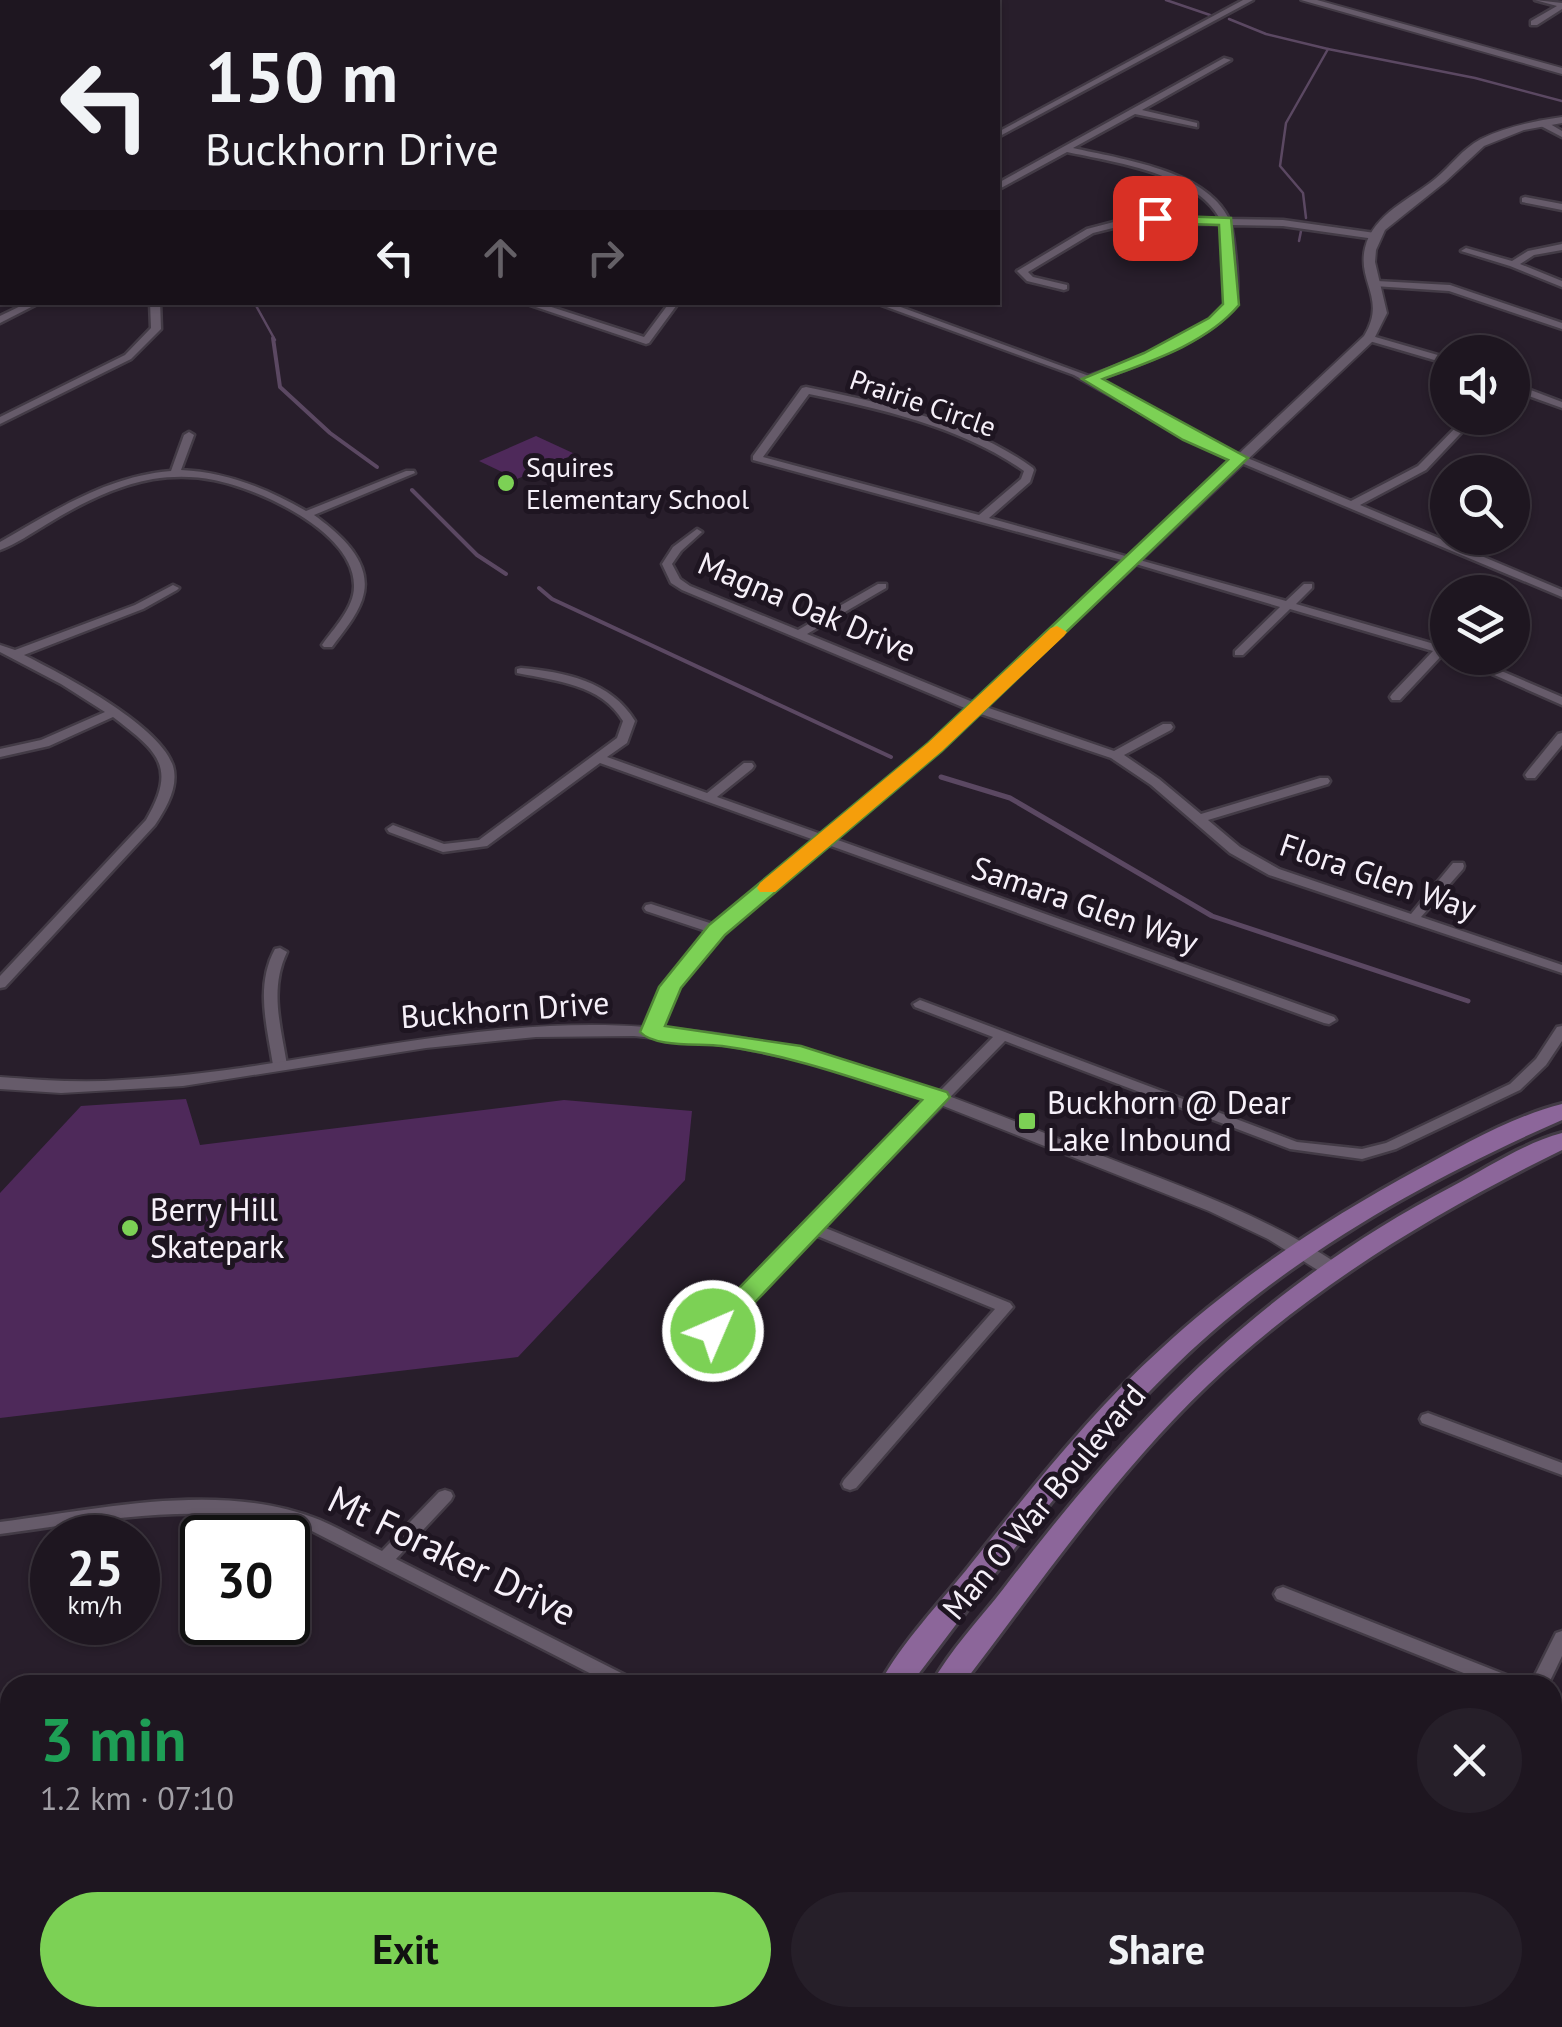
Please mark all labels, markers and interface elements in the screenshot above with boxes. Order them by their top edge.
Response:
text: 150 m [205,31,398,121]
icon: left [40,40,170,170]
text: Buckhorn Drive [205,119,499,177]
pin [1113,176,1198,261]
icon: arrive [1128,191,1183,246]
icon: left [368,230,423,285]
icon: ahead [473,230,528,285]
icon: right [578,230,633,285]
map controls [1430,335,1530,675]
button: sound [1430,335,1530,435]
street label: Prairie Circle [845,360,1001,445]
place label: Squires Elementary School [526,448,749,517]
button: search [1430,455,1530,555]
marker: Squires Elementary School [495,472,517,494]
street label: Magna Oak Drive [692,541,923,671]
button: layers [1430,575,1530,675]
street label: Flora Glen Way [1275,823,1482,929]
street label: Samara Glen Way [967,846,1204,962]
street label: Buckhorn Drive [399,981,611,1037]
place label: Buckhorn @ Dear Lake Inbound [1047,1081,1291,1160]
marker: Buckhorn @ Dear Lake Inbound [1016,1110,1038,1132]
place label: Berry Hill Skatepark [150,1188,285,1267]
marker: Berry Hill Skatepark [119,1217,141,1239]
position arrow [661,1279,765,1383]
street label: Man O War Boulevard [932,1375,1154,1628]
street label: Mt Foraker Drive [321,1473,585,1636]
speed limit sign: 30 [180,1515,310,1645]
text: 25 [67,1535,123,1600]
text: km/h [68,1589,122,1621]
text: 3 min [40,1700,186,1778]
button: close [1417,1708,1522,1813]
text: 1.2 km · 07:10 [40,1777,234,1819]
button: Exit [40,1892,771,2007]
button: Share [791,1892,1522,2007]

